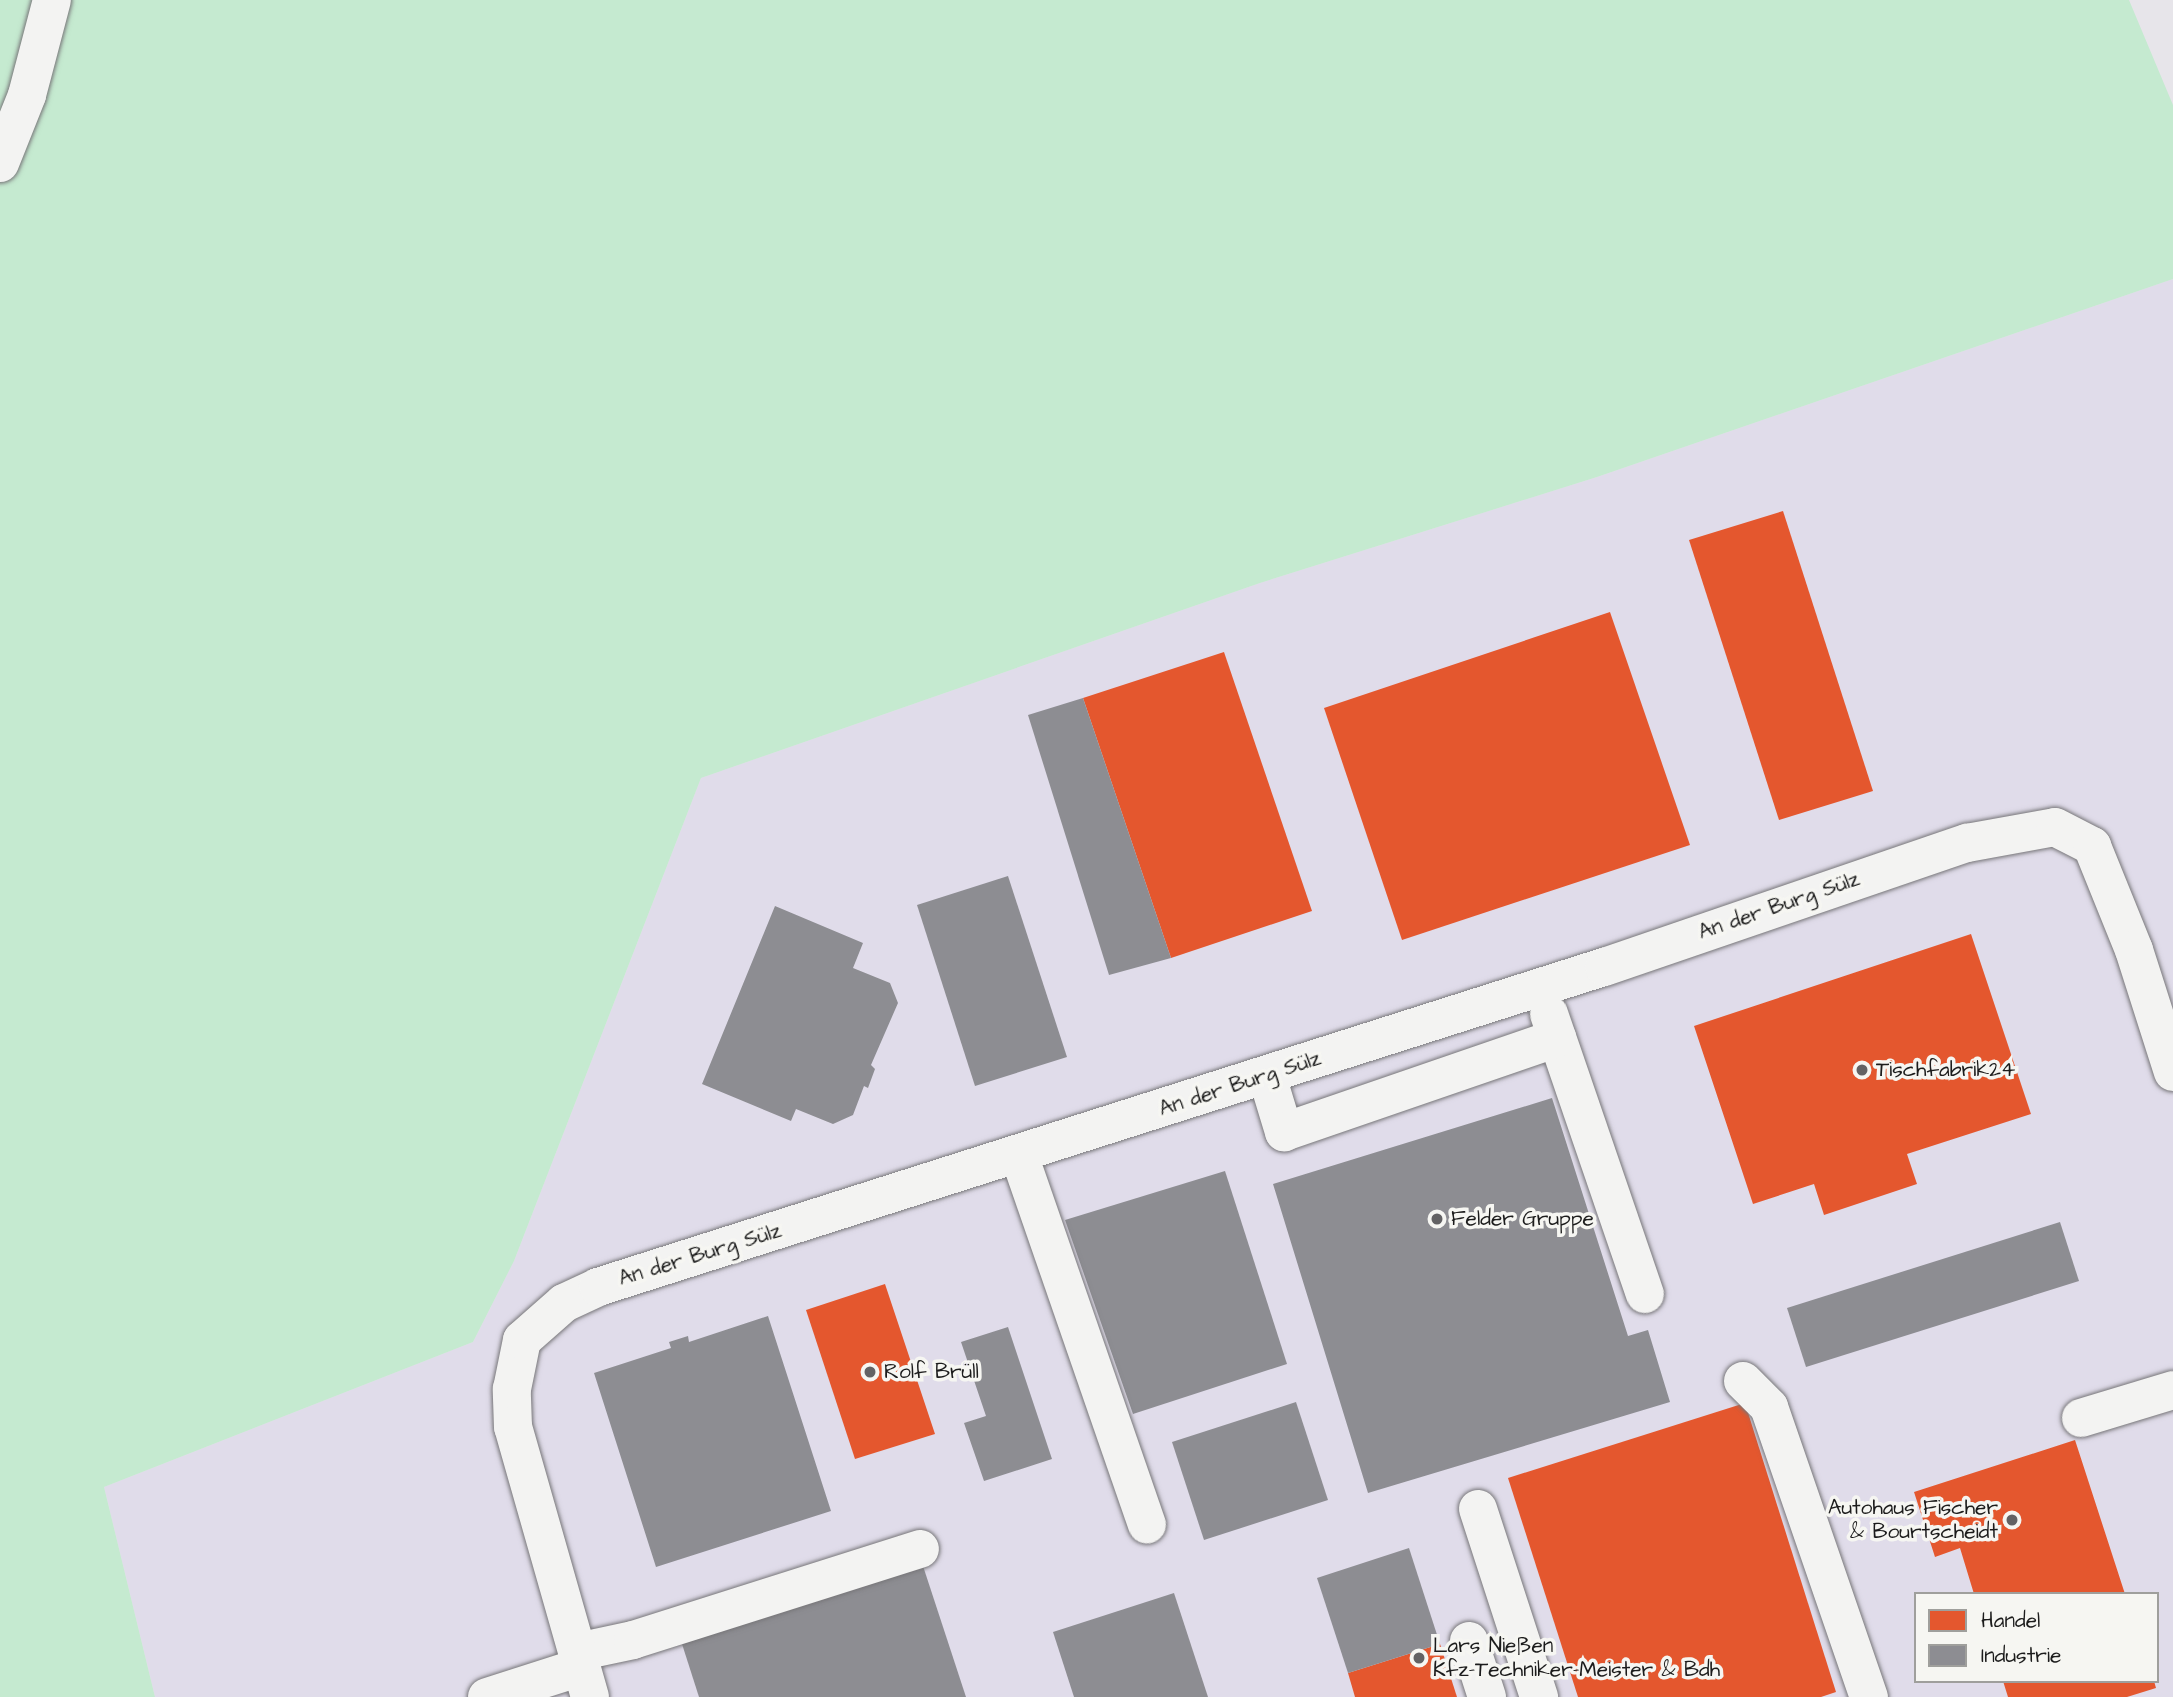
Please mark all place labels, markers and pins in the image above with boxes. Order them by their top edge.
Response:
place label: Tischfabrik24 [1876,1057,2015,1083]
marker: Tischfabrik24 [1854,1062,1870,1078]
place label: Felder Gruppe [1451,1206,1594,1232]
marker: Felder Gruppe [1429,1211,1445,1227]
place label: Rolf Brüll [884,1359,979,1385]
marker: Rolf Brüll [862,1364,878,1380]
place label: Autohaus Fischer & Bourtscheidt [1828,1495,1998,1545]
marker: Autohaus Fischer & Bourtscheidt [2004,1512,2020,1528]
place label: Lars Nießen Kfz-Techniker-Meister & Bdh [1433,1633,1720,1683]
marker: Lars Nießen Kfz-Techniker-Meister & Bdh [1411,1650,1427,1666]

